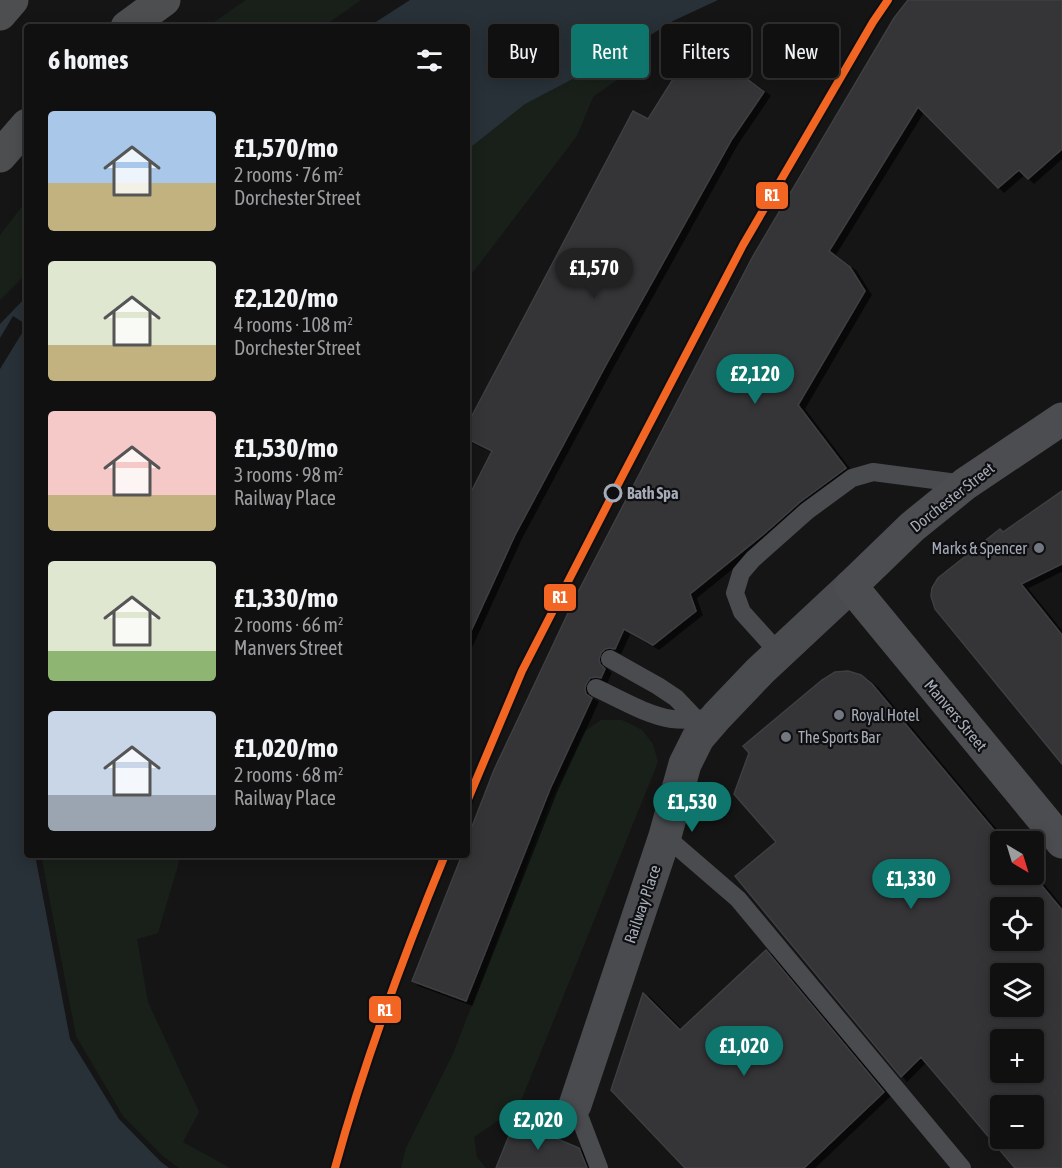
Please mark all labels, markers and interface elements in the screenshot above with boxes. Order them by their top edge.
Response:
chip: Buy [488,24,559,78]
chip: Rent [571,24,649,78]
chip: Filters [661,24,751,78]
chip: New [763,24,839,78]
icon: filters [413,44,446,77]
text: 6 homes [48,45,128,75]
text: £1,570/mo [234,133,338,163]
icon: home [96,135,168,207]
text: 2 rooms · 76 m² [234,163,344,186]
line badge: R1 [755,181,789,210]
text: Dorchester Street [234,186,361,209]
text: R1 [764,186,780,204]
pin: £1,570 [545,248,643,299]
text: £1,570 [569,256,619,279]
text: £2,120/mo [234,283,338,313]
icon: home [96,285,168,357]
text: 4 rooms · 108 m² [234,313,353,336]
text: Dorchester Street [234,336,361,359]
pin: £2,120 [706,354,804,405]
text: £2,120 [730,362,780,385]
text: £1,530/mo [234,433,338,463]
icon: home [96,435,168,507]
street label: Dorchester Street [906,458,998,535]
text: 3 rooms · 98 m² [234,463,344,486]
marker: Bath Spa [604,484,622,502]
place label: Bath Spa [627,484,678,502]
text: Railway Place [234,486,336,509]
place label: Marks & Spencer [931,539,1027,558]
marker: Marks & Spencer [1032,541,1046,555]
text: £1,330/mo [234,583,338,613]
line badge: R1 [543,583,577,612]
icon: home [96,585,168,657]
text: R1 [552,588,568,606]
text: 2 rooms · 66 m² [234,613,344,636]
text: Manvers Street [234,636,343,659]
street label: Manvers Street [921,676,991,755]
place label: Royal Hotel [851,706,920,725]
marker: Royal Hotel [832,708,846,722]
place label: The Sports Bar [798,728,881,747]
marker: The Sports Bar [779,730,793,744]
text: £1,020/mo [234,733,338,763]
icon: home [96,735,168,807]
text: 2 rooms · 68 m² [234,763,344,786]
pin: £1,530 [643,782,741,833]
text: Railway Place [234,786,336,809]
text: £1,530 [667,790,717,813]
north arrow [990,831,1044,885]
map controls [990,831,1044,1149]
pin: £1,330 [862,859,960,910]
street label: Railway Place [620,863,665,946]
text: £1,330 [886,867,936,890]
button: locate [990,897,1044,951]
button: layers [990,963,1044,1017]
line badge: R1 [368,995,402,1024]
text: R1 [377,1001,393,1019]
pin: £1,020 [695,1026,793,1077]
button: + [990,1029,1044,1083]
text: £1,020 [719,1034,769,1057]
button: − [990,1095,1044,1149]
pin: £2,020 [489,1100,587,1151]
text: £2,020 [513,1108,563,1131]

